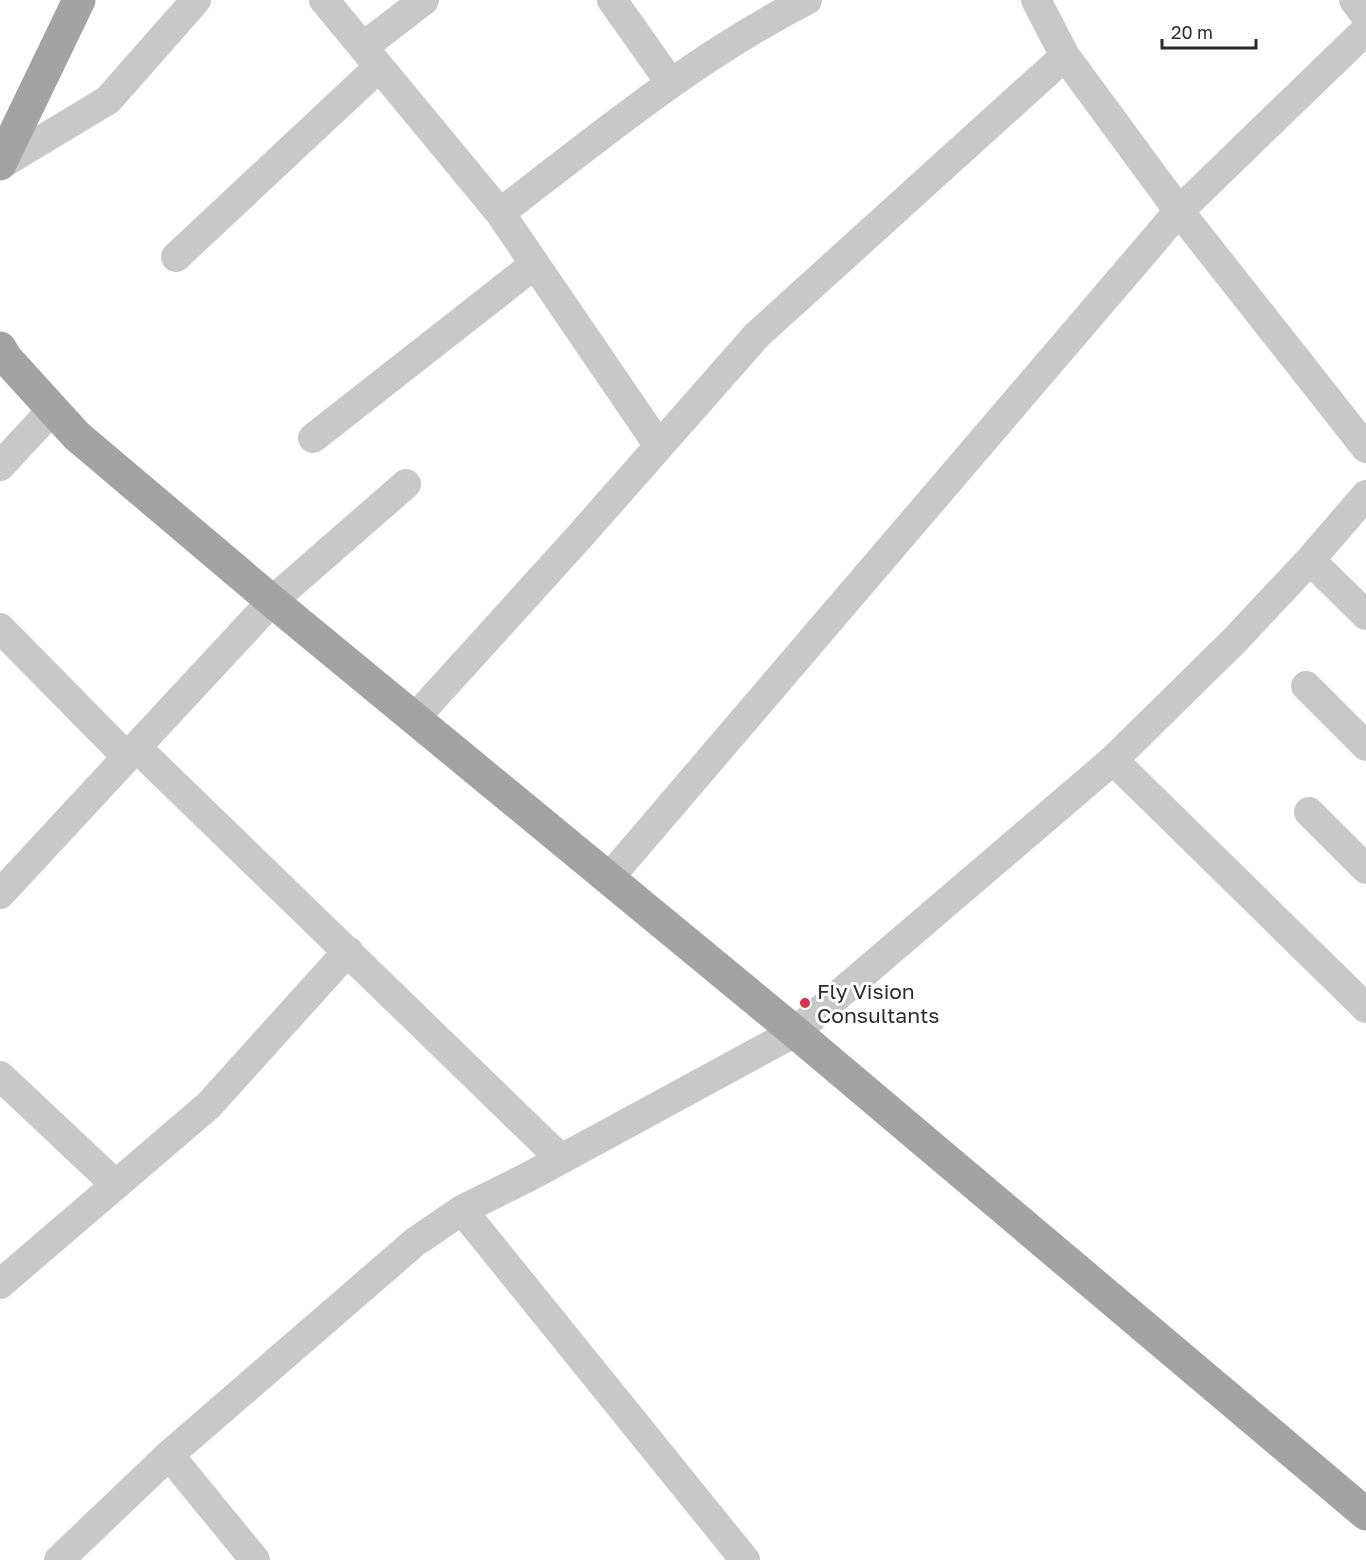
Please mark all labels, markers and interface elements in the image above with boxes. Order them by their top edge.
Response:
scale bar [1162,12,1256,50]
text: 20 m [1171,21,1213,43]
place label: Fly Vision Consultants [817,978,939,1028]
marker: Fly Vision Consultants [798,996,812,1010]

